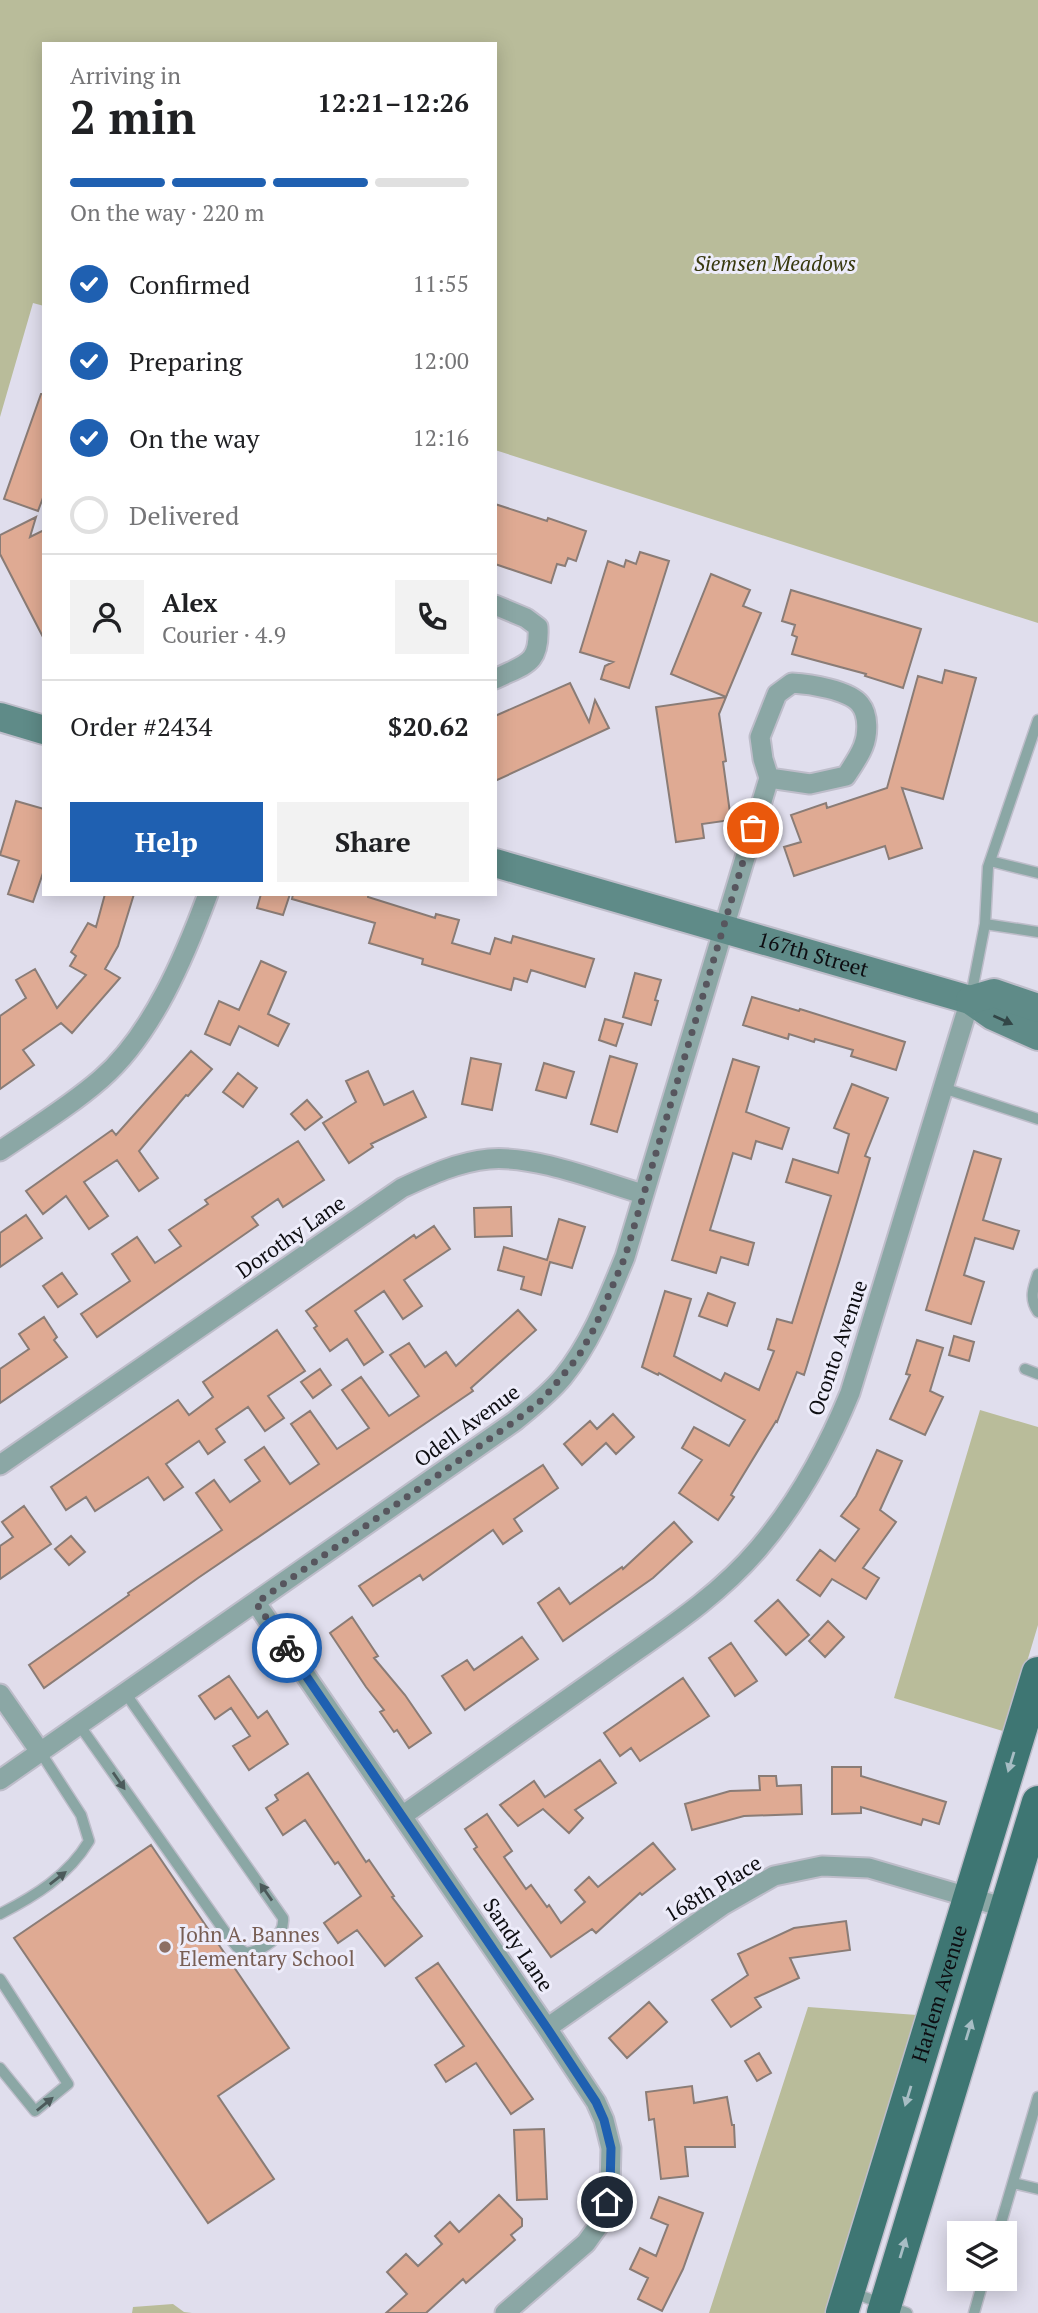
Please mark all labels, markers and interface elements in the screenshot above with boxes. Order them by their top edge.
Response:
text: Arriving in [70,60,181,91]
text: 12:21–12:26 [317,85,469,119]
text: 2 min [70,86,196,147]
text: On the way · 220 m [70,197,264,228]
park label: Siemsen Meadows [694,249,856,277]
icon: check [70,265,108,303]
text: Confirmed [129,267,250,301]
text: 11:55 [412,268,469,299]
icon: check [70,342,108,380]
text: Preparing [129,344,242,378]
text: 12:00 [412,345,469,376]
icon: check [70,419,108,457]
text: On the way [129,421,260,455]
text: 12:16 [412,422,469,453]
text: Delivered [129,498,239,532]
button: person [70,580,144,654]
button: phone [395,580,469,654]
text: Alex [162,585,218,619]
text: Courier · 4.9 [162,619,286,650]
text: Order #2434 [70,709,212,743]
text: $20.62 [388,709,469,743]
pin [723,798,783,858]
button: Help [70,802,263,882]
button: Share [277,802,469,882]
icon: bag [734,809,772,847]
street label: 167th Street [755,925,872,983]
one-way arrow [992,1015,1013,1026]
street label: Dorothy Lane [230,1188,350,1284]
street label: Oconto Avenue [801,1276,873,1419]
street label: Odell Avenue [408,1377,525,1473]
courier [252,1613,322,1683]
icon: bike [268,1629,306,1667]
one-way arrow [1005,1751,1015,1772]
one-way arrow [112,1772,126,1790]
street label: 168th Place [659,1848,766,1928]
one-way arrow [48,1870,66,1885]
one-way arrow [259,1883,273,1901]
street label: Sandy Lane [477,1892,560,1997]
place label: John A. Bannes Elementary School [179,1920,355,1972]
street label: Harlem Avenue [905,1921,973,2066]
marker: John A. Bannes Elementary School [157,1939,173,1955]
one-way arrow [964,2019,975,2040]
one-way arrow [902,2086,912,2107]
one-way arrow [35,2096,53,2111]
pin [577,2172,637,2232]
icon: home [588,2183,626,2221]
map controls [947,2221,1017,2291]
button: layers [947,2221,1017,2291]
one-way arrow [898,2237,908,2258]

